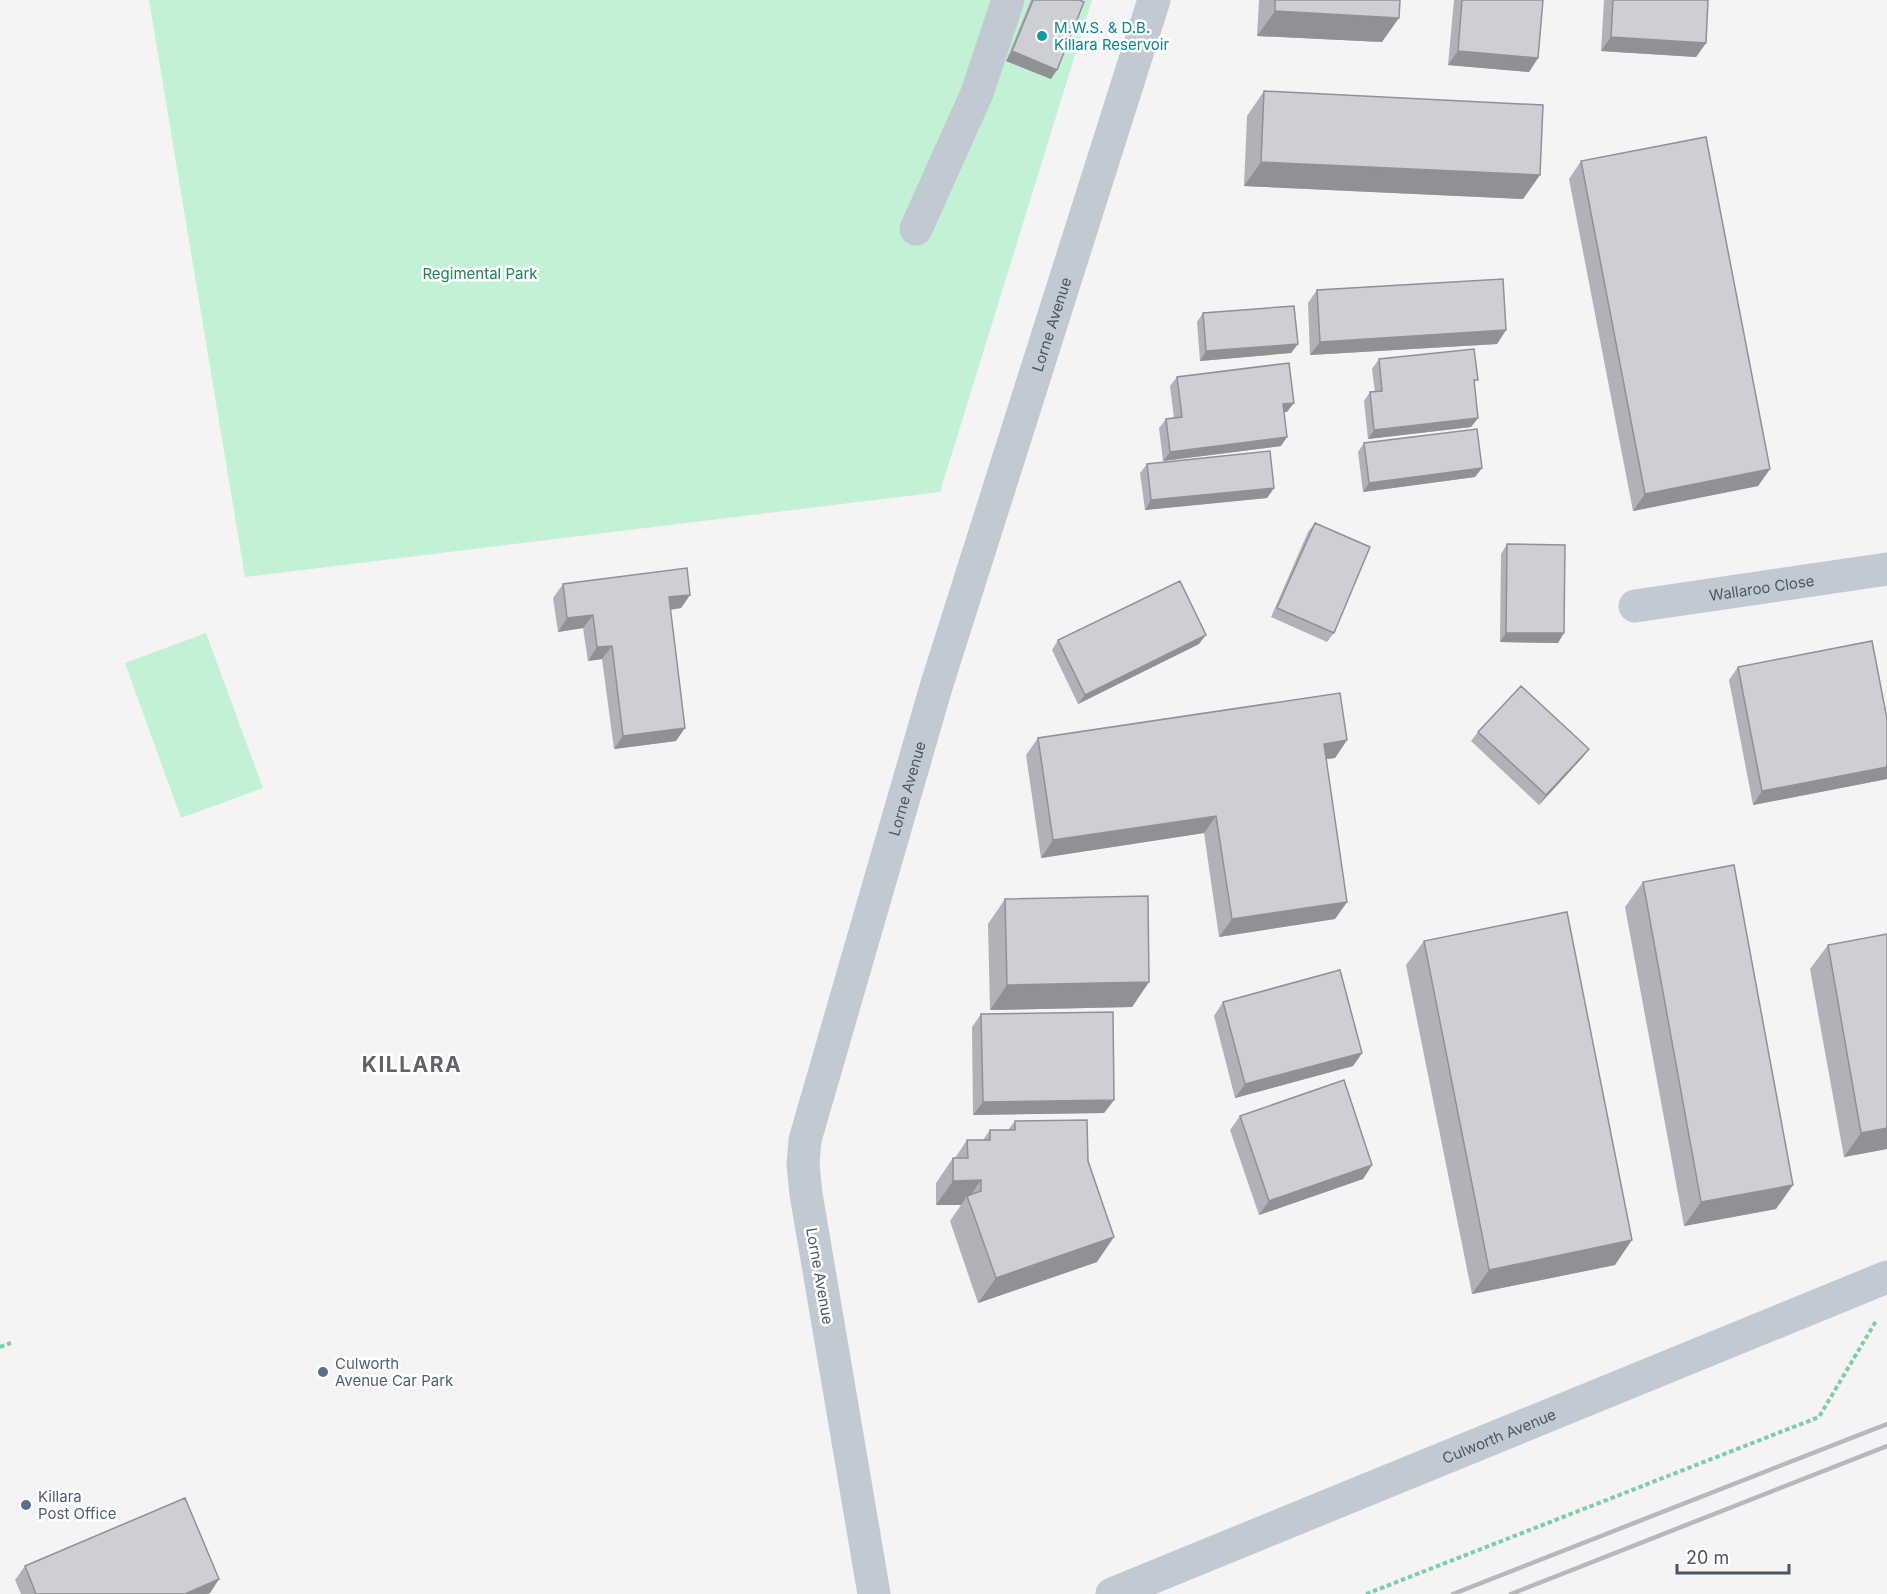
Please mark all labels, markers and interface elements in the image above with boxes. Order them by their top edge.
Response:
place label: M.W.S. & D.B. Killara Reservoir [1054,18,1169,54]
marker: M.W.S. & D.B. Killara Reservoir [1035,29,1049,43]
park label: Regimental Park [422,264,538,283]
street label: Lorne Avenue [1027,275,1075,374]
street label: Wallaroo Close [1708,570,1816,605]
street label: Lorne Avenue [884,739,929,838]
district label: KILLARA [362,1052,462,1077]
street label: Lorne Avenue [802,1226,838,1326]
place label: Culworth Avenue Car Park [335,1354,454,1390]
marker: Culworth Avenue Car Park [316,1365,330,1379]
street label: Culworth Avenue [1439,1404,1559,1467]
place label: Killara Post Office [38,1487,116,1523]
marker: Killara Post Office [19,1498,33,1512]
scale bar [1677,1537,1790,1575]
text: 20 m [1686,1547,1729,1568]

